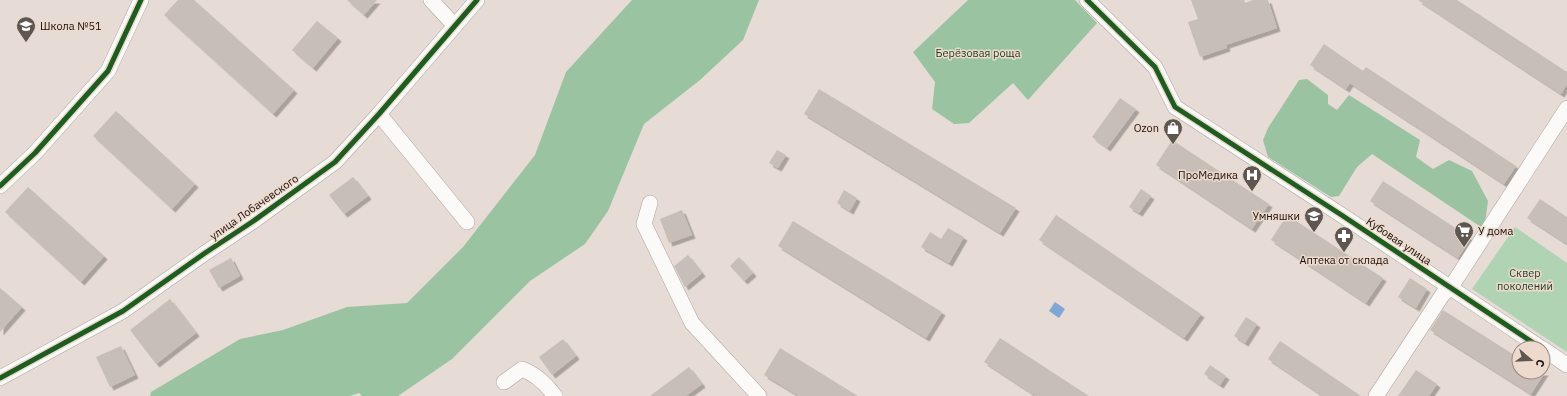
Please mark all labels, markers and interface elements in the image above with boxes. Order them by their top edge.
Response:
school or university icon: Школа №51 [15,15,37,43]
place label: Школа №51 [40,19,102,33]
park label: Берёзовая роща [935,46,1021,60]
shop icon: Ozon [1162,117,1184,145]
place label: Ozon [1134,121,1159,135]
hospital icon: ПроМедика [1241,164,1263,192]
place label: ПроМедика [1178,168,1238,182]
street label: улица Лобачевского [207,171,301,243]
school or university icon: Умняшки [1303,205,1325,233]
place label: Умняшки [1253,209,1300,223]
street label: Кубовая улица [1364,214,1434,268]
supermarket icon: У дома [1453,220,1475,248]
place label: У дома [1478,224,1514,238]
pharmacy icon: Аптека от склада [1333,225,1355,253]
place label: Аптека от склада [1299,253,1389,267]
park label: Сквер поколений [1497,266,1553,293]
north arrow [1511,340,1551,380]
text: С [1533,358,1548,369]

